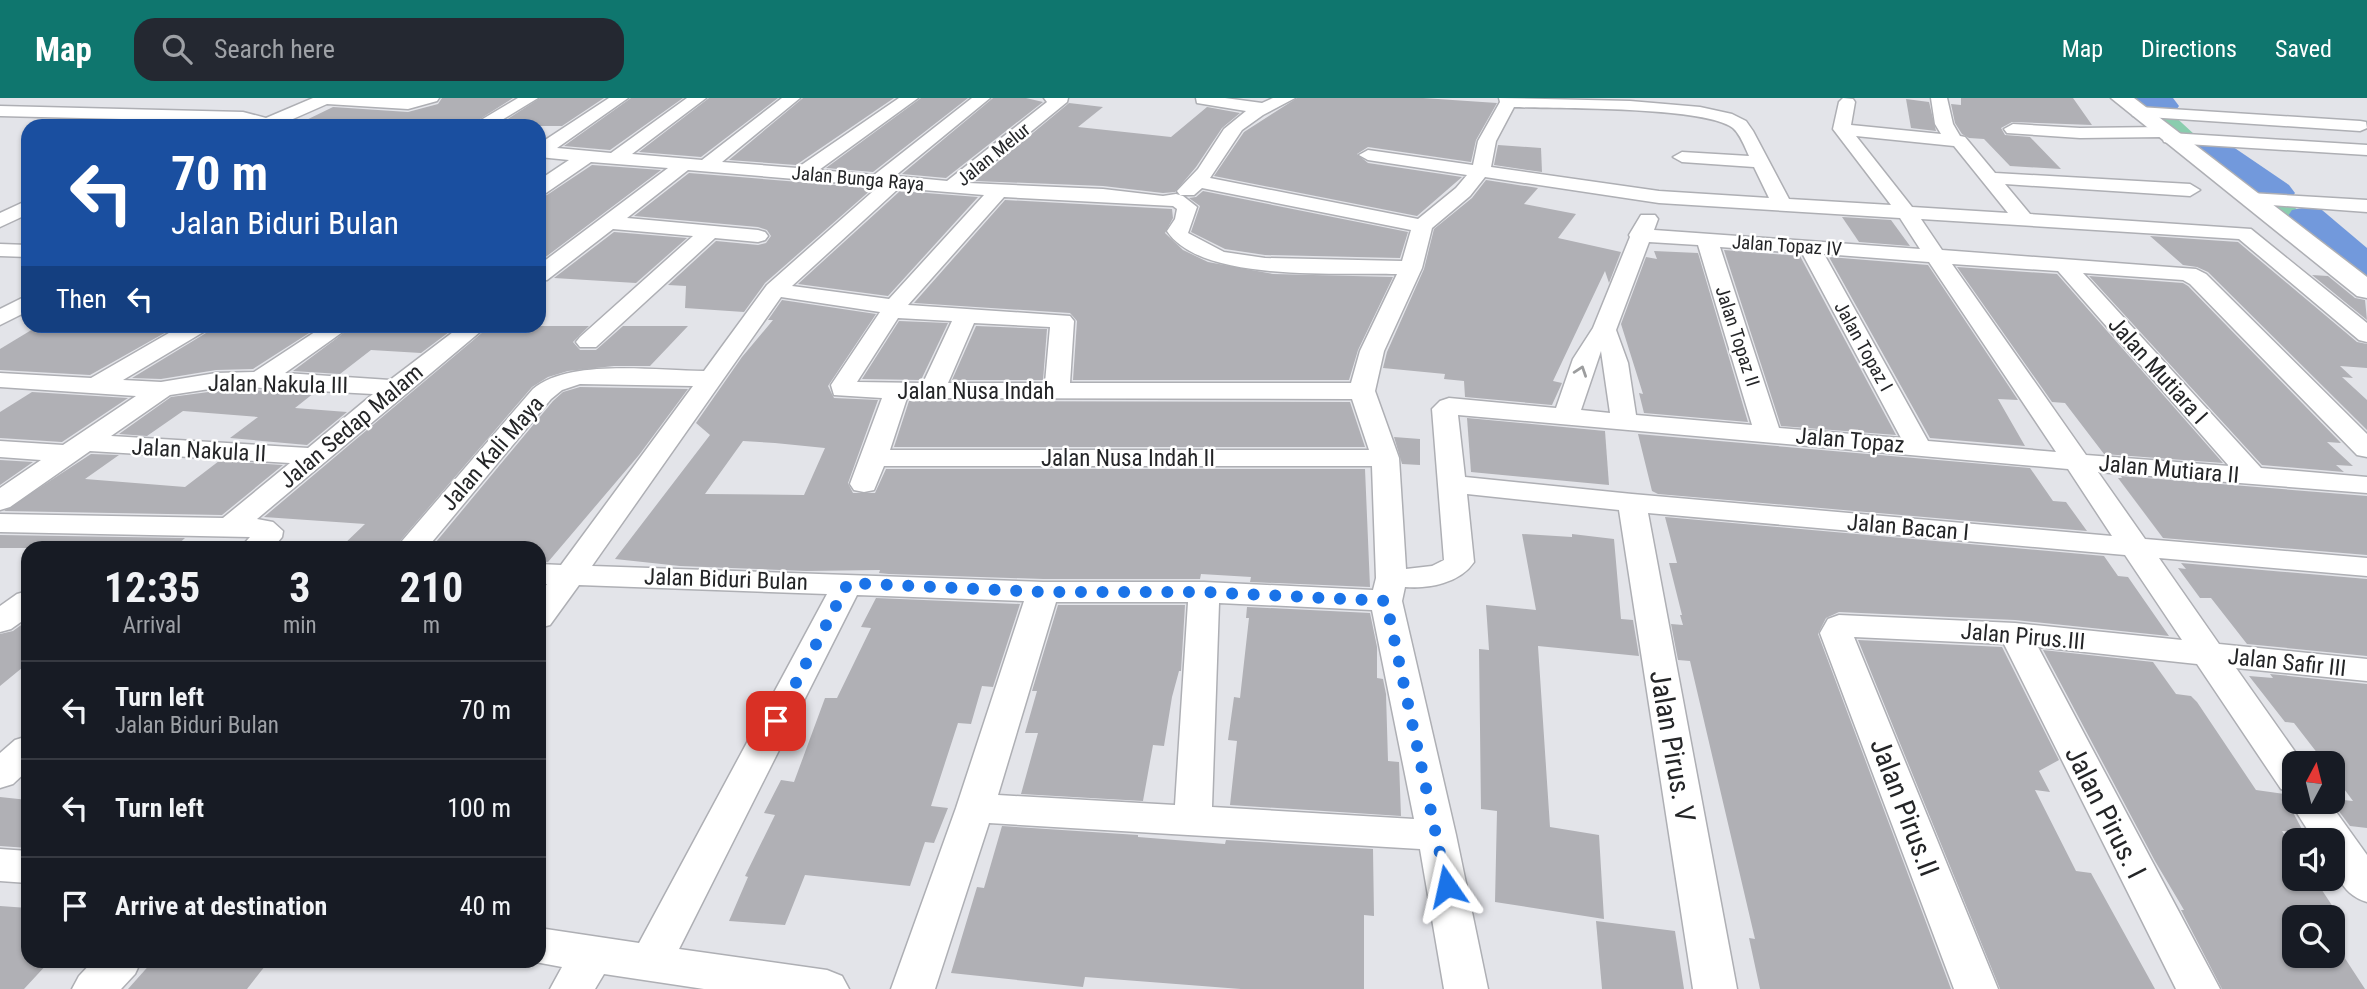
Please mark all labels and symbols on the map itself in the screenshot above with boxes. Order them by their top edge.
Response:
street label: Jalan Melur [952,118,1035,191]
street label: Jalan Bunga Raya [791,161,925,196]
street label: Jalan Topaz IV [1731,230,1843,261]
street label: Jalan Topaz II [1710,283,1765,389]
street label: Jalan Topaz I [1829,297,1898,395]
street label: Jalan Mutiara I [2102,311,2213,430]
street label: Jalan Sedap Malam [274,359,428,494]
one-way arrow [1573,365,1587,377]
street label: Jalan Nakula III [208,370,348,399]
street label: Jalan Nusa Indah [897,378,1055,405]
street label: Jalan Kali Maya [435,391,549,516]
street label: Jalan Topaz [1794,422,1906,459]
street label: Jalan Nakula II [131,433,267,468]
street label: Jalan Nusa Indah II [1041,445,1215,472]
street label: Jalan Mutiara II [2098,450,2240,489]
street label: Jalan Bacan I [1846,509,1970,546]
street label: Jalan Biduri Bulan [644,563,808,596]
street label: Jalan Pirus.III [1960,618,2086,655]
street label: Jalan Safir III [2227,643,2347,682]
street label: Jalan Pirus. V [1643,668,1702,825]
pin [746,691,806,751]
street label: Jalan Pirus.II [1863,734,1946,881]
street label: Jalan Pirus. I [2058,740,2153,884]
north arrow [2282,751,2345,814]
position arrow [1410,849,1484,923]

